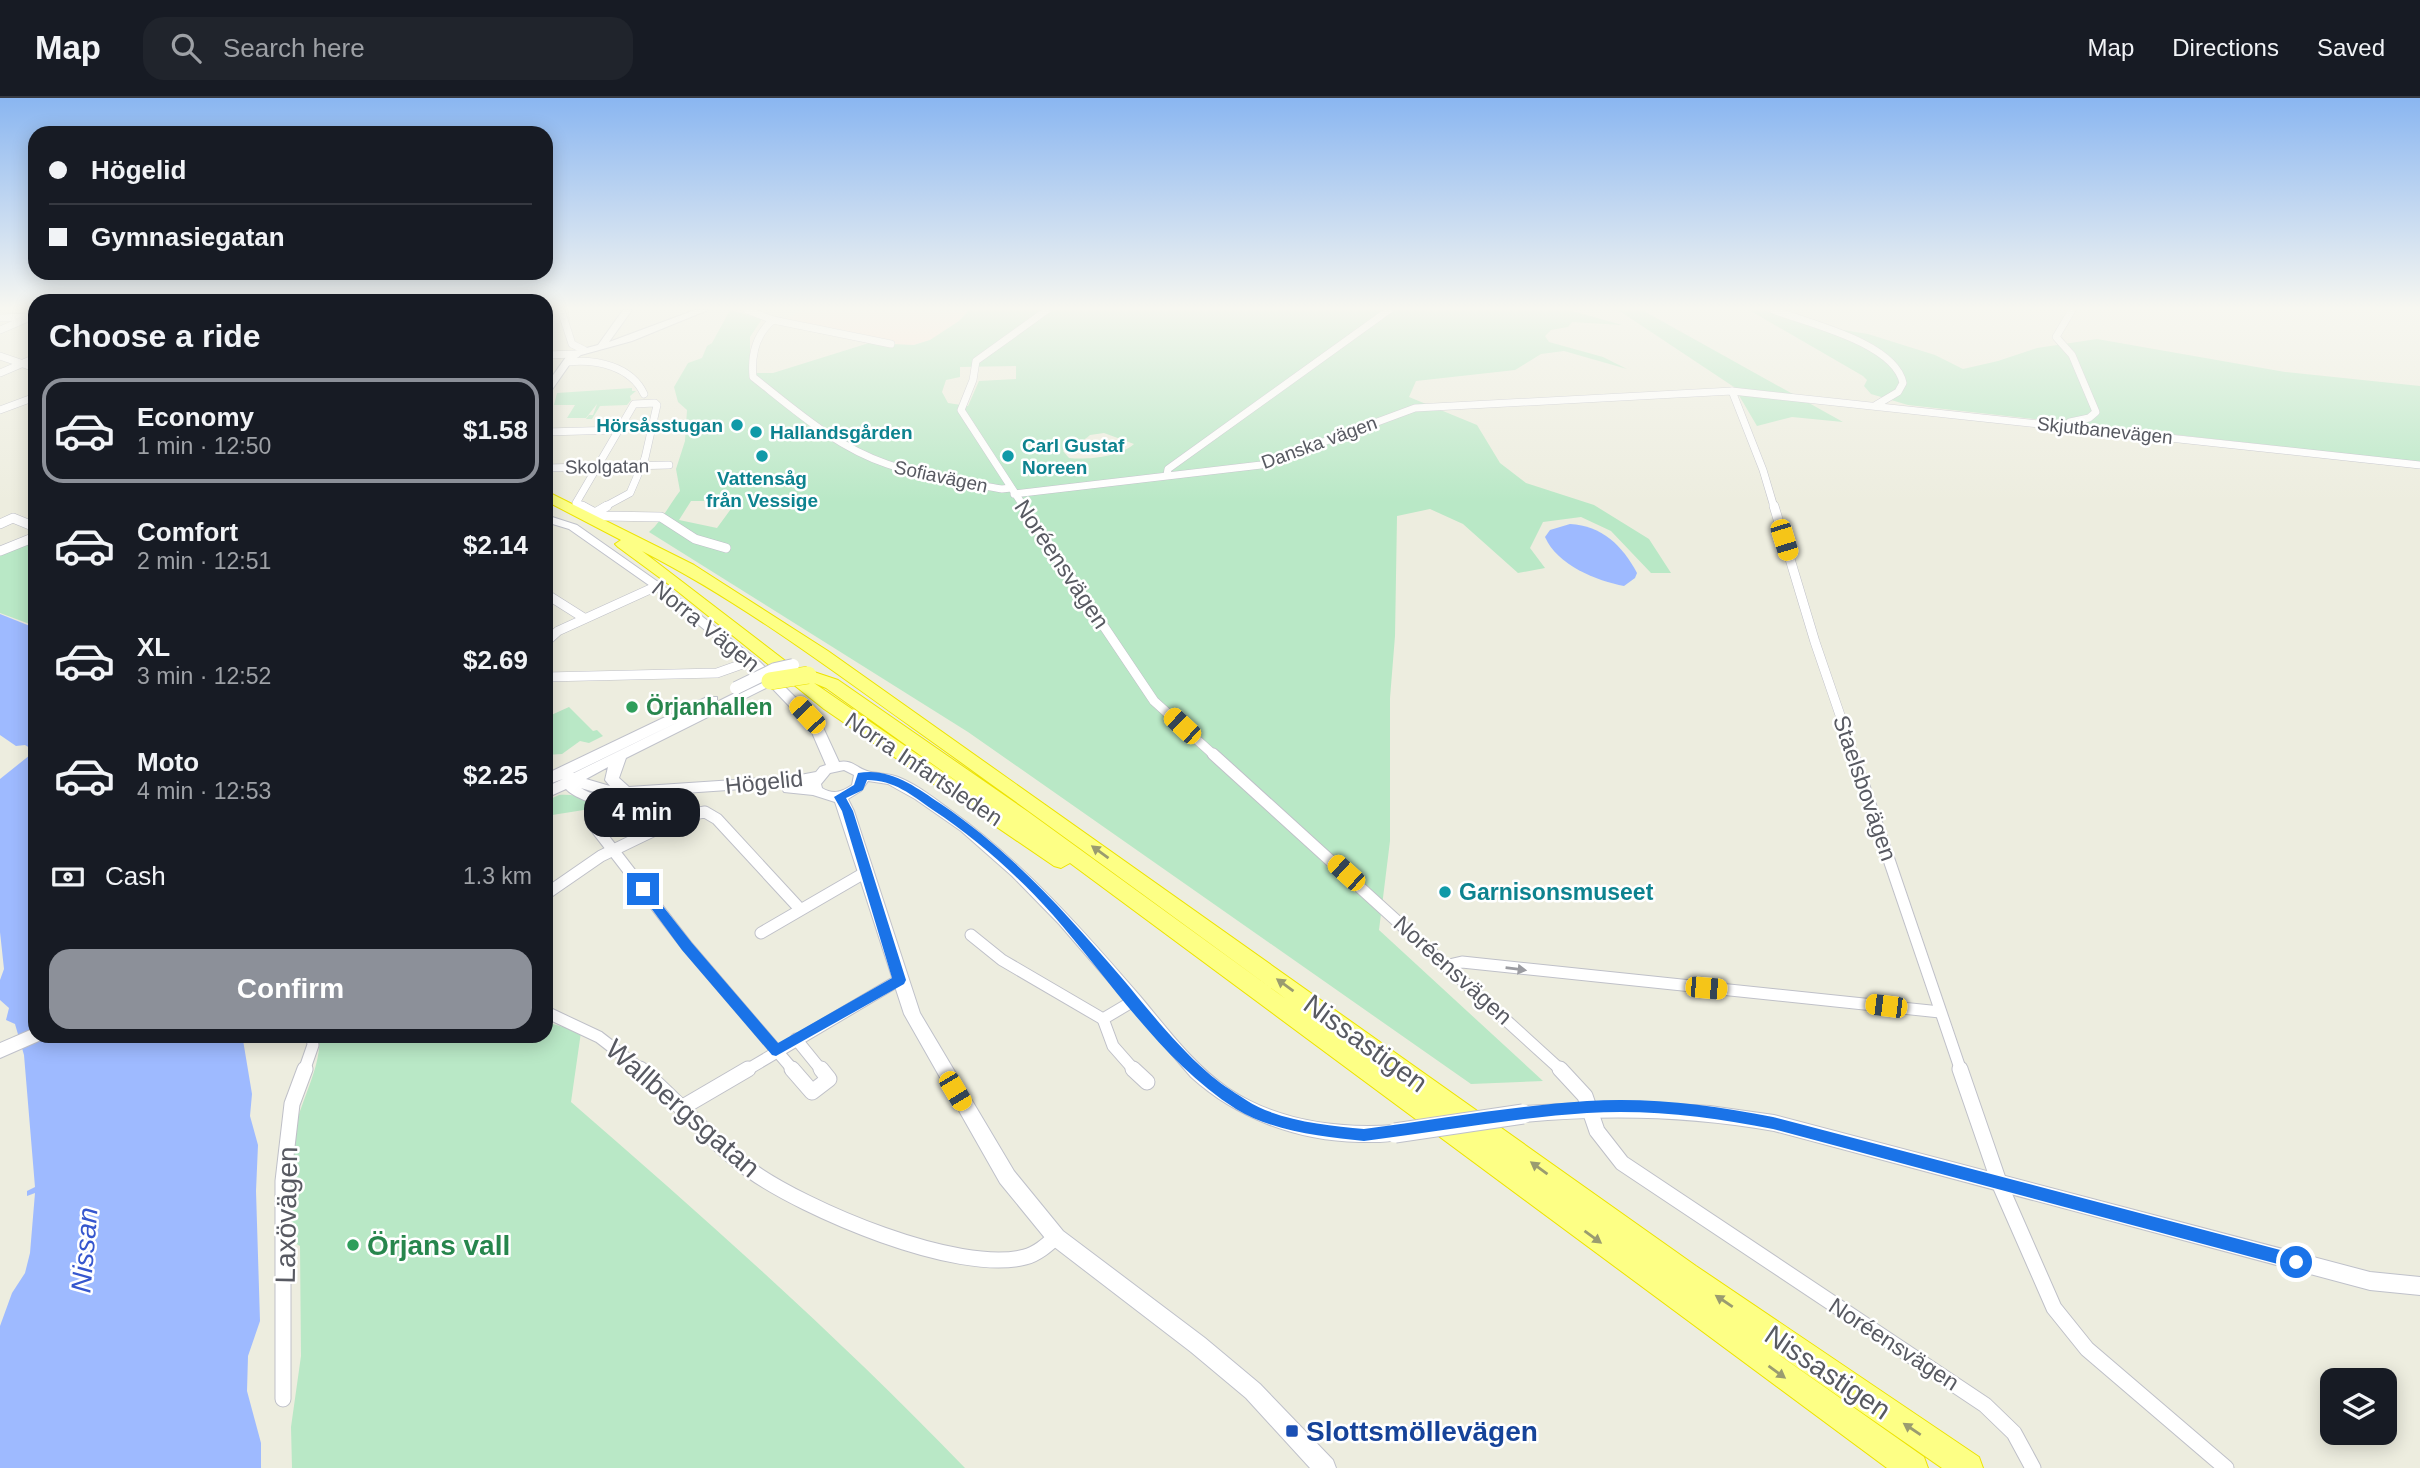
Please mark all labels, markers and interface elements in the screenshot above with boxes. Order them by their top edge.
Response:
search box [143,17,633,80]
text: Map [35,29,101,66]
icon: search [167,29,205,67]
text: Search here [223,33,365,63]
text: Map [2088,34,2134,61]
text: Directions [2172,34,2279,61]
text: Saved [2317,34,2385,61]
text: Högelid [91,155,186,185]
text: Gymnasiegatan [91,222,285,252]
text: Choose a ride [49,318,261,354]
icon: car [53,399,116,462]
text: Economy [137,402,254,432]
street label: Danska vägen [1259,412,1380,473]
street label: Skjutbanevägen [2036,413,2174,448]
text: $1.58 [463,415,528,445]
place label: Hörsåsstugan [596,415,723,436]
marker: Hörsåsstugan [729,417,745,433]
place label: Hallandsgården [770,422,913,443]
marker: Hallandsgården [748,424,764,440]
text: 1 min · 12:50 [137,433,271,459]
place label: Carl Gustaf Noreen [1022,435,1125,478]
marker: Vattensåg från Vessige [754,448,770,464]
marker: Carl Gustaf Noreen [1000,448,1016,464]
street label: Skolgatan [565,455,649,478]
street label: Sofiavägen [892,456,990,497]
place label: Vattensåg från Vessige [706,468,818,511]
street label: Noréensvägen [1009,495,1115,633]
icon: car [53,514,116,577]
text: Comfort [137,517,238,547]
car [1768,517,1801,563]
text: $2.14 [463,530,528,560]
text: 2 min · 12:51 [137,548,271,574]
street label: Norra Vägen [647,575,765,677]
icon: car [53,629,116,692]
text: XL [137,632,170,662]
text: $2.69 [463,645,528,675]
text: 3 min · 12:52 [137,663,271,689]
car [785,692,830,738]
place label: Örjanhallen [646,694,773,720]
marker: Örjanhallen [624,699,640,715]
car [1160,704,1205,748]
street label: Norra Infartsleden [840,707,1008,831]
street label: Staelsbovägen [1828,712,1902,864]
icon: car [53,744,116,807]
text: Moto [137,747,199,777]
text: $2.25 [463,760,528,790]
street label: Högelid [724,765,804,799]
text: 4 min · 12:53 [137,778,271,804]
callout: 4 min [585,788,701,836]
text: 4 min [612,799,672,825]
one-way arrow [1091,845,1109,859]
car [1324,851,1369,895]
icon: cash [49,858,87,896]
text: Cash [105,861,166,891]
text: 1.3 km [463,863,532,889]
route end [627,873,659,905]
place label: Garnisonsmuseet [1459,879,1654,905]
marker: Garnisonsmuseet [1437,884,1453,900]
street label: Noréensvägen [1389,910,1517,1030]
button: Confirm [49,949,532,1029]
one-way arrow [1505,963,1527,974]
car [1685,976,1728,1000]
one-way arrow [1275,978,1294,992]
street label: Nissastigen [1298,988,1433,1098]
car [1864,993,1909,1019]
street label: Wallbergsgatan [599,1033,766,1184]
car [936,1068,975,1114]
street label: Laxövägen [270,1146,303,1284]
one-way arrow [1530,1162,1548,1176]
water label: Nissan [65,1206,104,1294]
place label: Örjans vall [367,1230,510,1261]
one-way arrow [1584,1230,1602,1245]
marker: Örjans vall [345,1237,361,1253]
route start [2280,1246,2312,1278]
street label: Noréensvägen [1824,1292,1964,1396]
one-way arrow [1715,1294,1733,1308]
street label: Nissastigen [1759,1319,1896,1426]
one-way arrow [1768,1365,1786,1379]
map controls [2320,1368,2397,1445]
button: layers [2320,1368,2397,1445]
place label: Slottsmöllevägen [1306,1416,1538,1447]
marker: Slottsmöllevägen [1284,1423,1300,1439]
one-way arrow [1902,1423,1921,1436]

